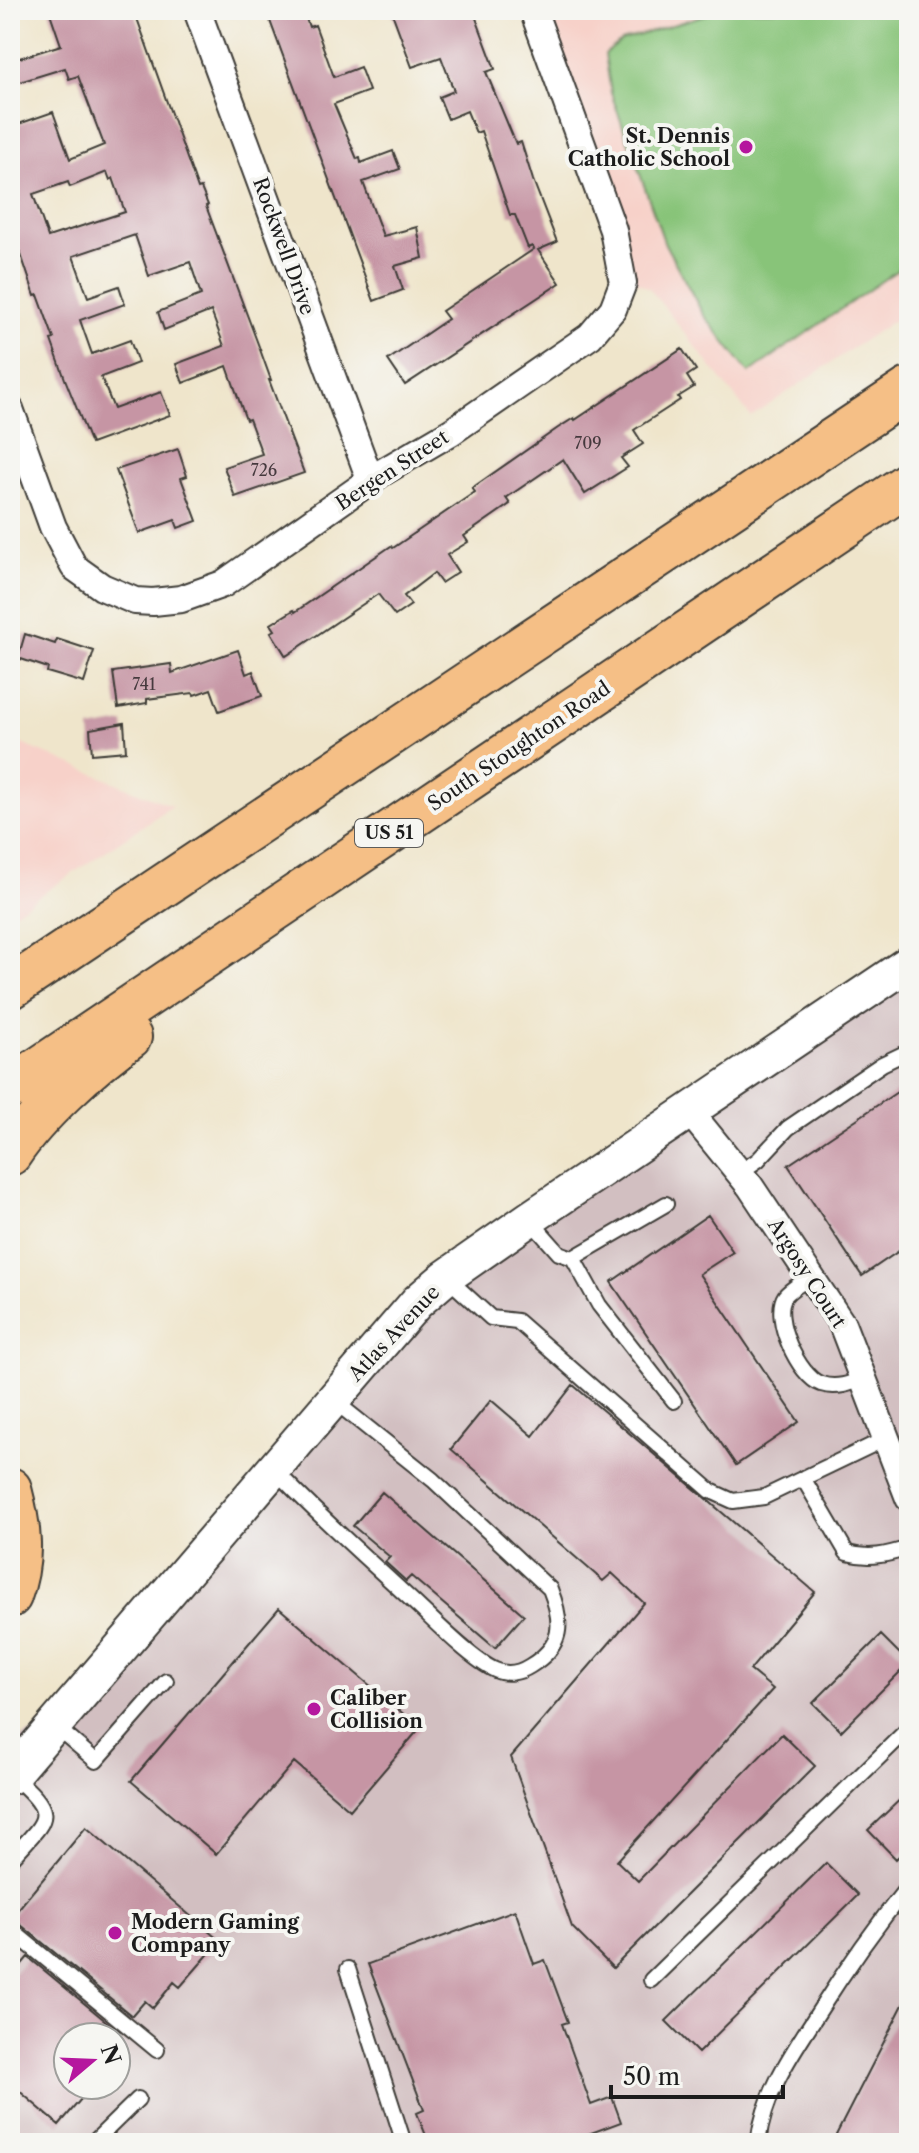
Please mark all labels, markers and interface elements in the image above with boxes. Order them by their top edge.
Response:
place label: St. Dennis Catholic School [568,124,730,171]
marker: St. Dennis Catholic School [737,138,755,156]
street label: Rockwell Drive [248,174,320,318]
street label: Bergen Street [331,425,453,515]
house number: 709 [574,433,602,453]
house number: 726 [251,460,277,480]
house number: 741 [132,674,156,694]
street label: South Stoughton Road [423,676,615,816]
road number: US 51 [355,819,423,847]
street label: Argosy Court [762,1213,851,1332]
street label: Atlas Avenue [343,1280,445,1387]
place label: Caliber Collision [330,1686,423,1733]
marker: Caliber Collision [305,1700,323,1718]
place label: Modern Gaming Company [131,1910,300,1957]
marker: Modern Gaming Company [106,1924,124,1942]
north arrow [52,2021,132,2101]
text: N [95,2041,126,2068]
scale bar [611,2049,783,2099]
text: 50 m [623,2062,680,2091]

